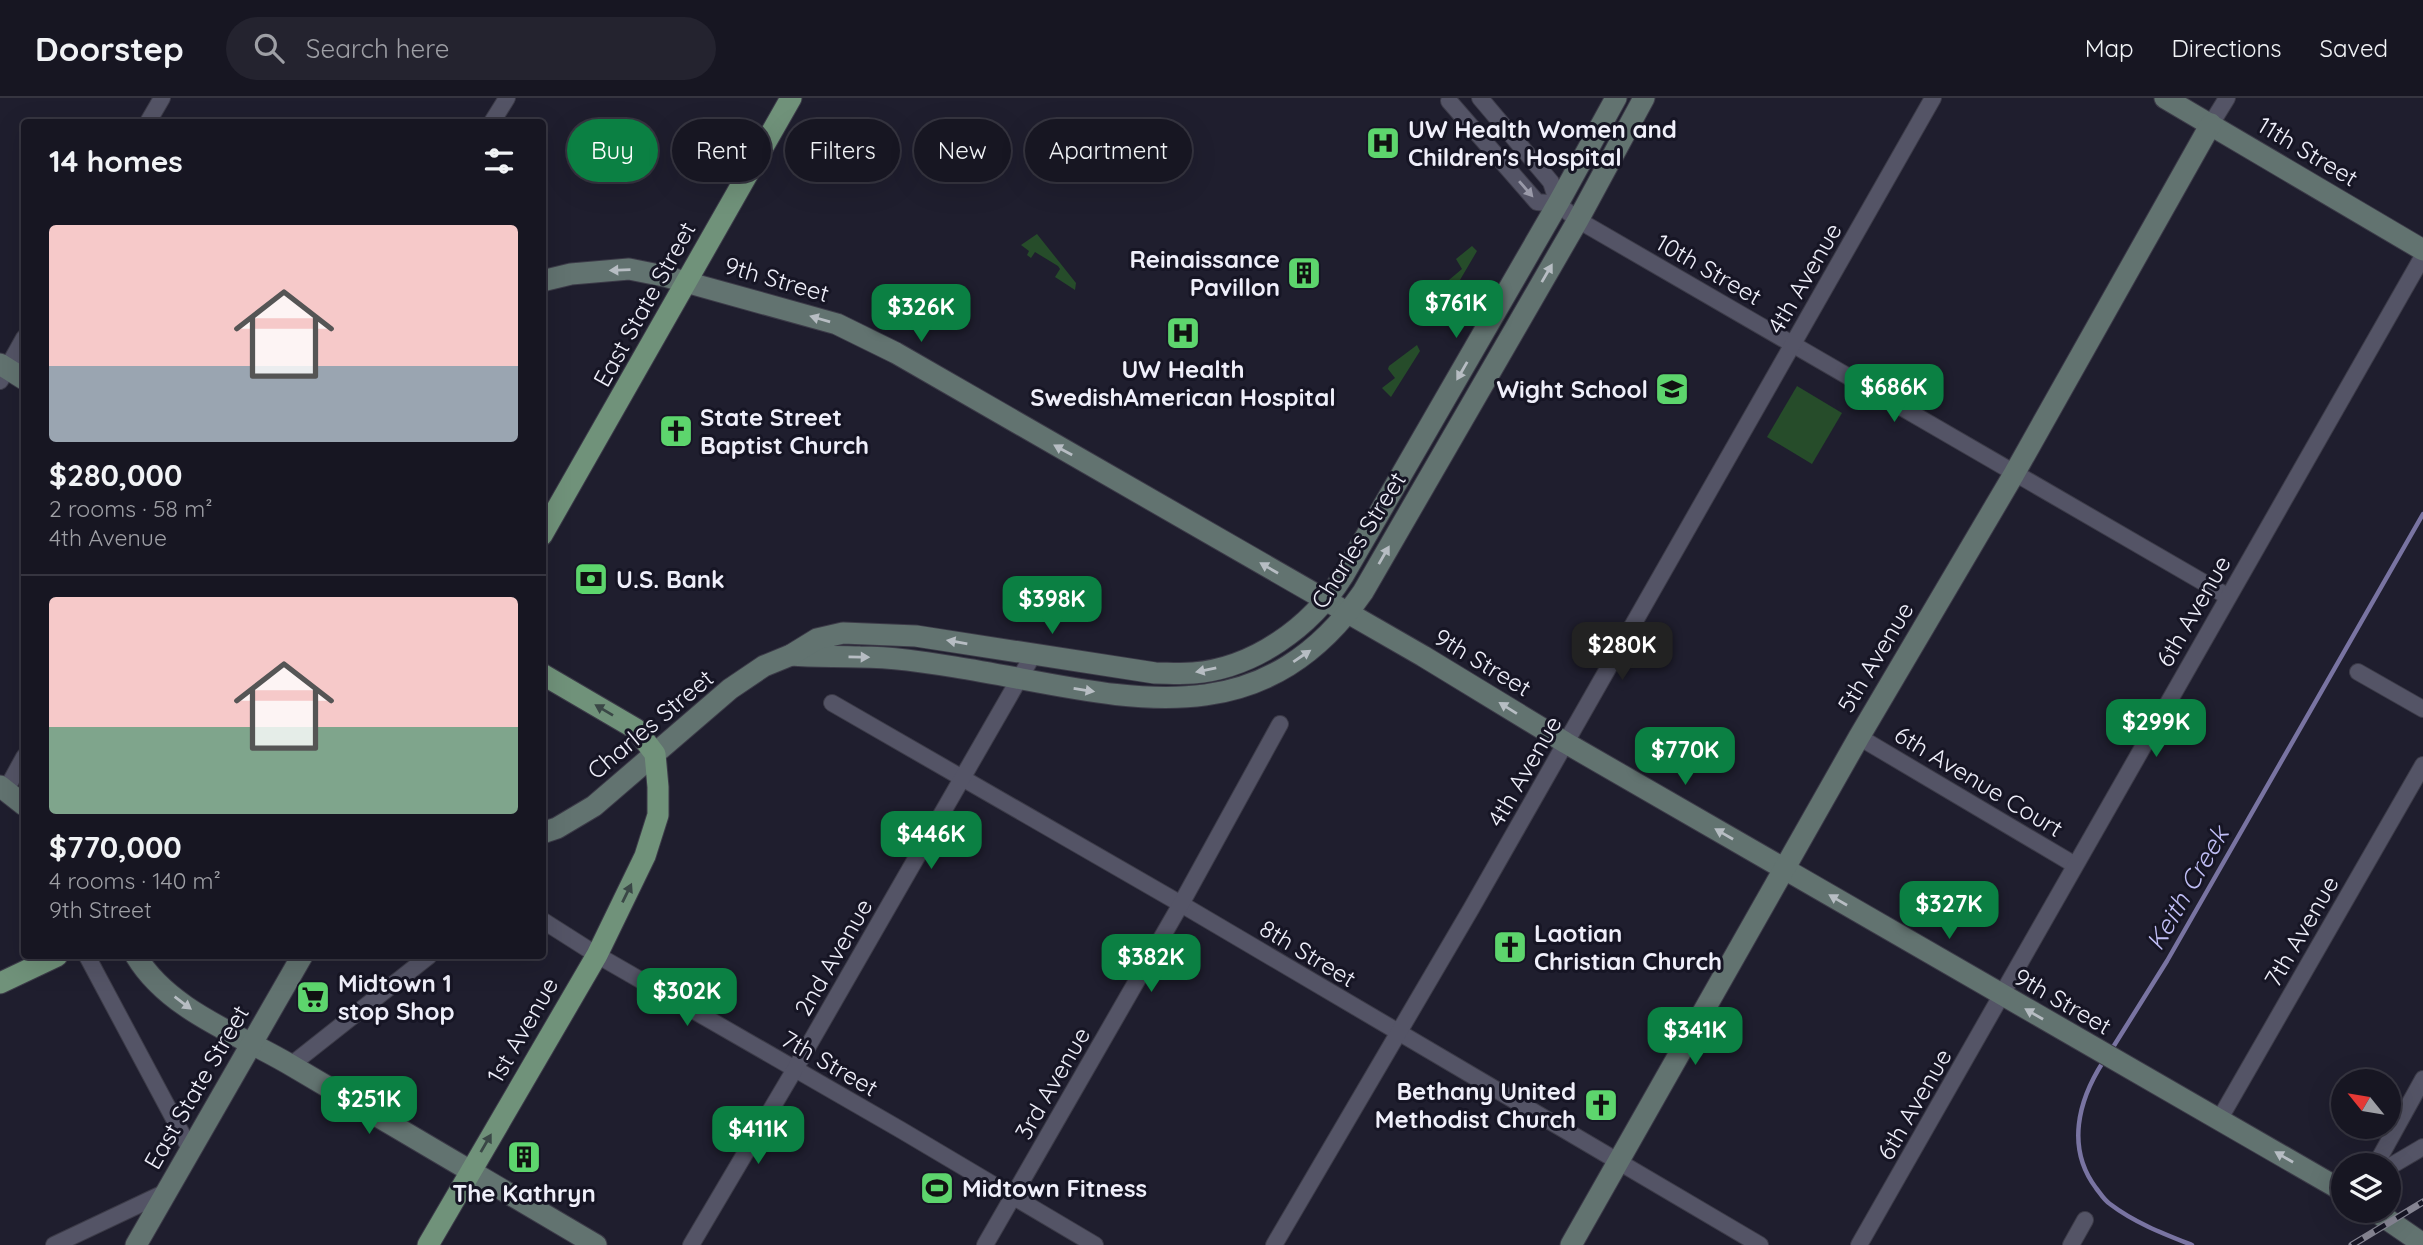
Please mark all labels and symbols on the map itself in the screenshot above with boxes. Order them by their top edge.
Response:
street label: 11th Street [2252,109,2364,193]
place label: UW Health Women and Children's Hospital [1408,114,1677,172]
hospital icon: UW Health Women and Children's Hospital [1364,124,1402,162]
one-way arrow [1518,180,1534,198]
street label: East State Street [586,216,702,392]
street label: 4th Avenue [1760,217,1848,339]
street label: 10th Street [1651,227,1767,311]
place label: Reinaissance Pavillon [1129,244,1280,302]
street label: 9th Street [721,250,833,308]
building icon: Reinaissance Pavillon [1285,254,1323,292]
one-way arrow [1541,264,1553,283]
one-way arrow [609,265,631,276]
pin: $761K [1407,280,1505,340]
pin: $326K [872,285,970,344]
one-way arrow [809,313,831,324]
hospital icon: UW Health SwedishAmerican Hospital [1164,314,1202,352]
place label: UW Health SwedishAmerican Hospital [1030,354,1336,412]
one-way arrow [1456,361,1468,380]
pin: $686K [1845,364,1943,424]
school or university icon: Wight School [1653,370,1691,408]
place label: Wight School [1496,374,1648,404]
place label: State Street Baptist Church [700,402,869,460]
church icon: State Street Baptist Church [657,412,695,450]
one-way arrow [1054,444,1073,456]
street label: Charles Street [1304,466,1412,614]
one-way arrow [1378,546,1390,565]
street label: 6th Avenue [2149,550,2237,672]
bank icon: U.S. Bank [572,560,610,598]
one-way arrow [1260,562,1279,574]
place label: U.S. Bank [616,564,725,594]
pin: $398K [1003,576,1101,636]
street label: 5th Avenue [1830,596,1920,718]
street label: 9th Street [1429,622,1537,702]
pin: $280K [1573,622,1671,682]
one-way arrow [946,637,968,648]
one-way arrow [1292,649,1311,662]
one-way arrow [848,652,870,663]
street label: Charles Street [581,663,719,785]
one-way arrow [1195,665,1217,676]
one-way arrow [1073,684,1095,695]
pin: $299K [2107,700,2205,759]
one-way arrow [1498,701,1517,714]
one-way arrow [594,704,613,717]
street label: 4th Avenue [1480,710,1568,832]
street label: 6th Avenue Court [1889,719,2069,843]
pin: $770K [1636,728,1734,787]
pin: $446K [882,812,980,871]
water label: Keith Creek [2138,818,2237,956]
one-way arrow [1715,828,1734,840]
street label: 7th Avenue [2257,870,2345,992]
pin: $327K [1900,882,1998,941]
one-way arrow [621,883,632,903]
street label: 2nd Avenue [787,893,879,1021]
one-way arrow [1828,894,1847,906]
street label: 8th Street [1254,913,1362,993]
place label: Laotian Christian Church [1534,918,1722,976]
church icon: Laotian Christian Church [1491,928,1529,966]
pin: $382K [1102,934,1200,994]
street label: 9th Street [2009,961,2117,1041]
place label: Midtown 1 stop Shop [338,968,454,1026]
pin: $302K [638,968,736,1028]
street label: 1st Avenue [480,972,564,1088]
supermarket icon: Midtown 1 stop Shop [294,978,332,1016]
one-way arrow [174,996,192,1011]
street label: East State Street [137,1000,255,1174]
pin: $341K [1646,1007,1744,1067]
one-way arrow [2025,1008,2044,1020]
street label: 3rd Avenue [1008,1022,1096,1144]
street label: 7th Street [776,1023,884,1103]
street label: 6th Avenue [1870,1043,1958,1165]
north arrow [2331,1069,2401,1139]
pin: $251K [320,1076,418,1136]
place label: Bethany United Methodist Church [1375,1076,1576,1134]
church icon: Bethany United Methodist Church [1582,1086,1620,1124]
pin: $411K [709,1107,807,1166]
one-way arrow [480,1134,492,1153]
building icon: The Kathryn [505,1138,543,1176]
one-way arrow [2274,1151,2294,1163]
sports icon: Midtown Fitness [918,1169,956,1207]
place label: Midtown Fitness [962,1173,1147,1203]
place label: The Kathryn [452,1178,596,1208]

